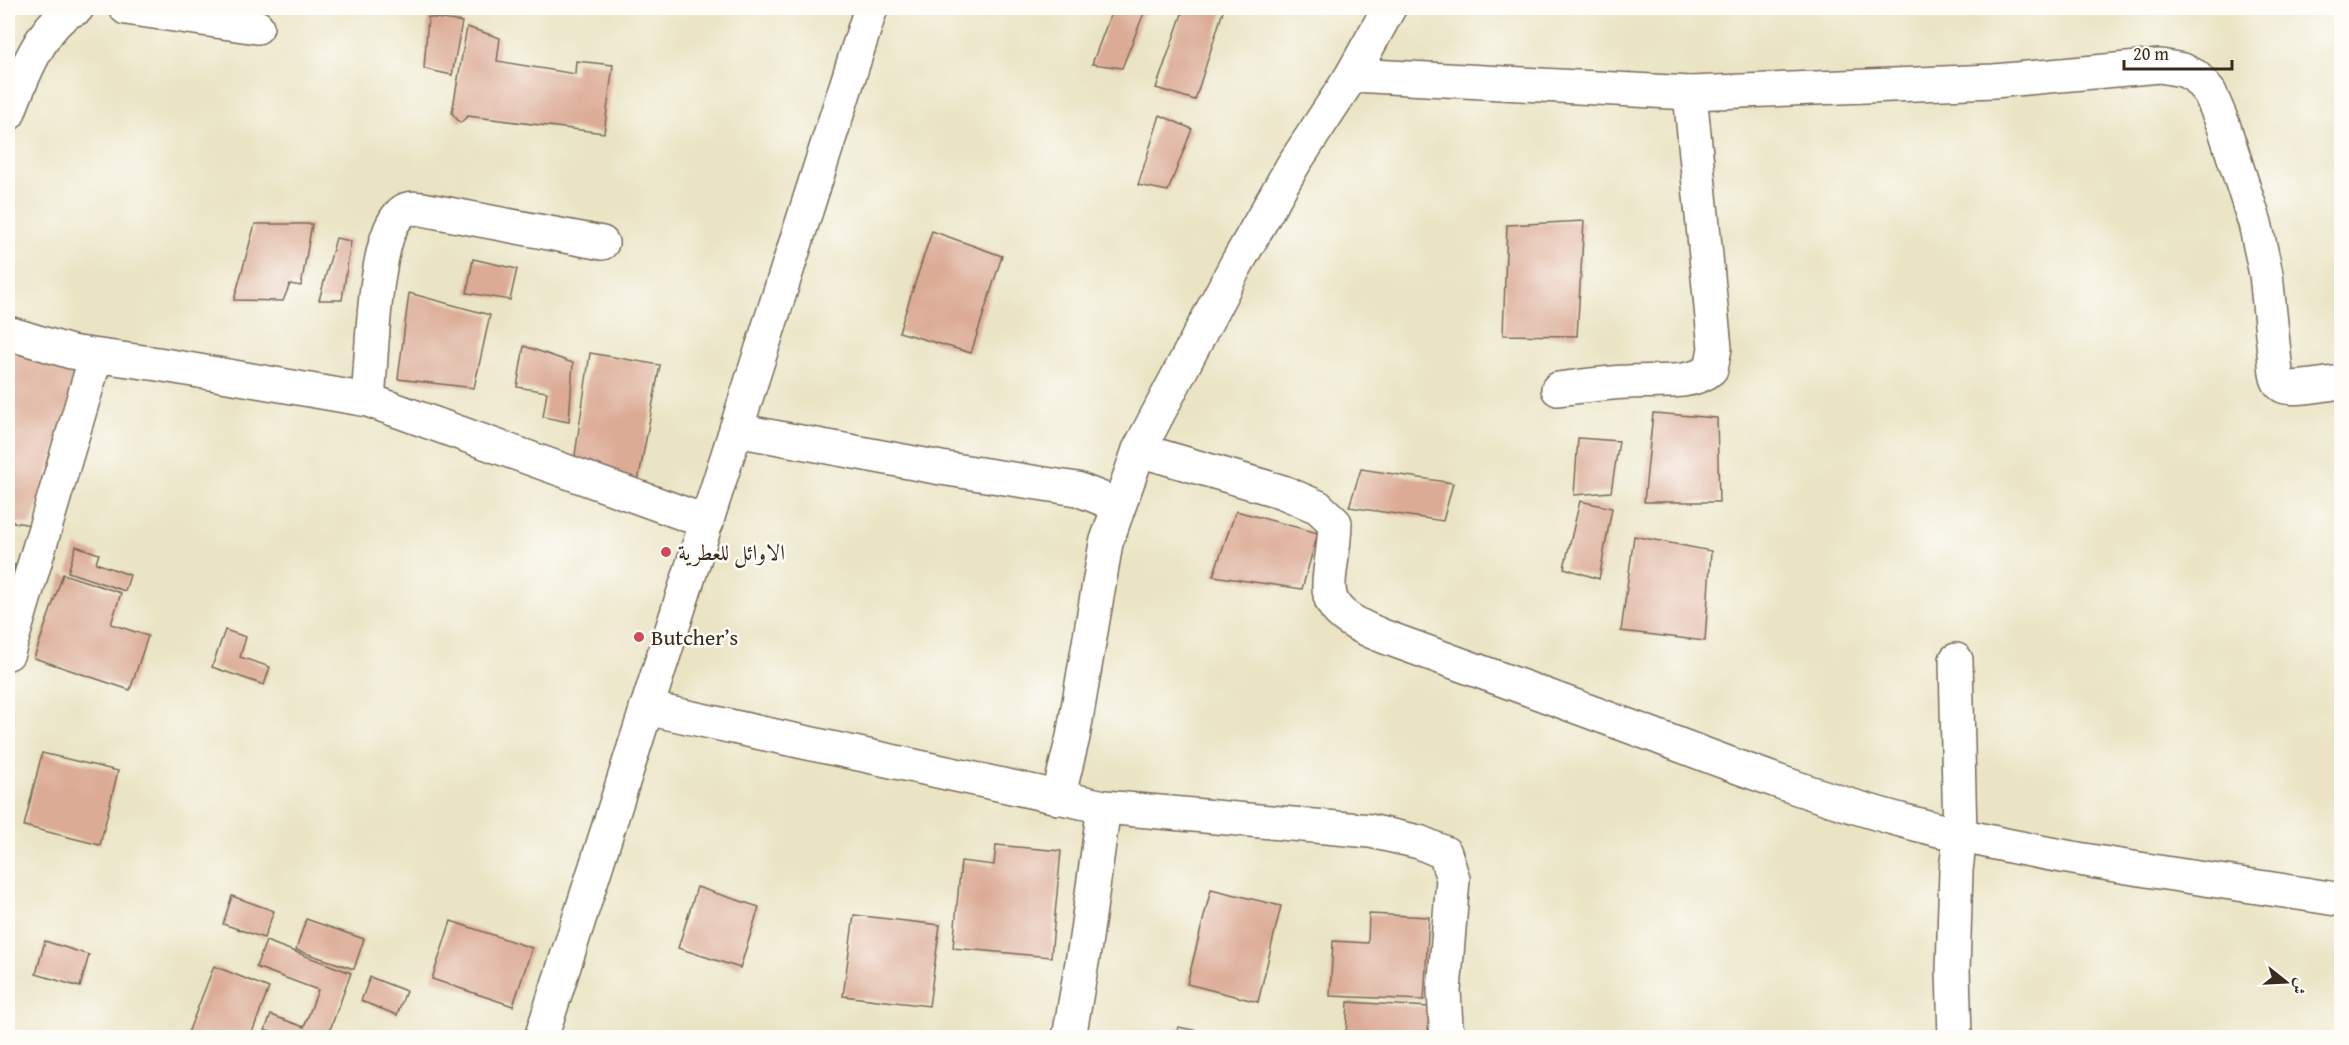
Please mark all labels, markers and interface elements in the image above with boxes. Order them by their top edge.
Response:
scale bar [2124,33,2232,71]
text: 20 m [2133,40,2169,67]
place label: الاوائل للعطرية [678,536,785,568]
marker: الاوائل للعطرية [659,545,673,559]
place label: Butcher’s [651,621,738,653]
marker: Butcher’s [632,630,646,644]
north arrow [2256,952,2316,1012]
text: ش [2286,975,2314,998]

